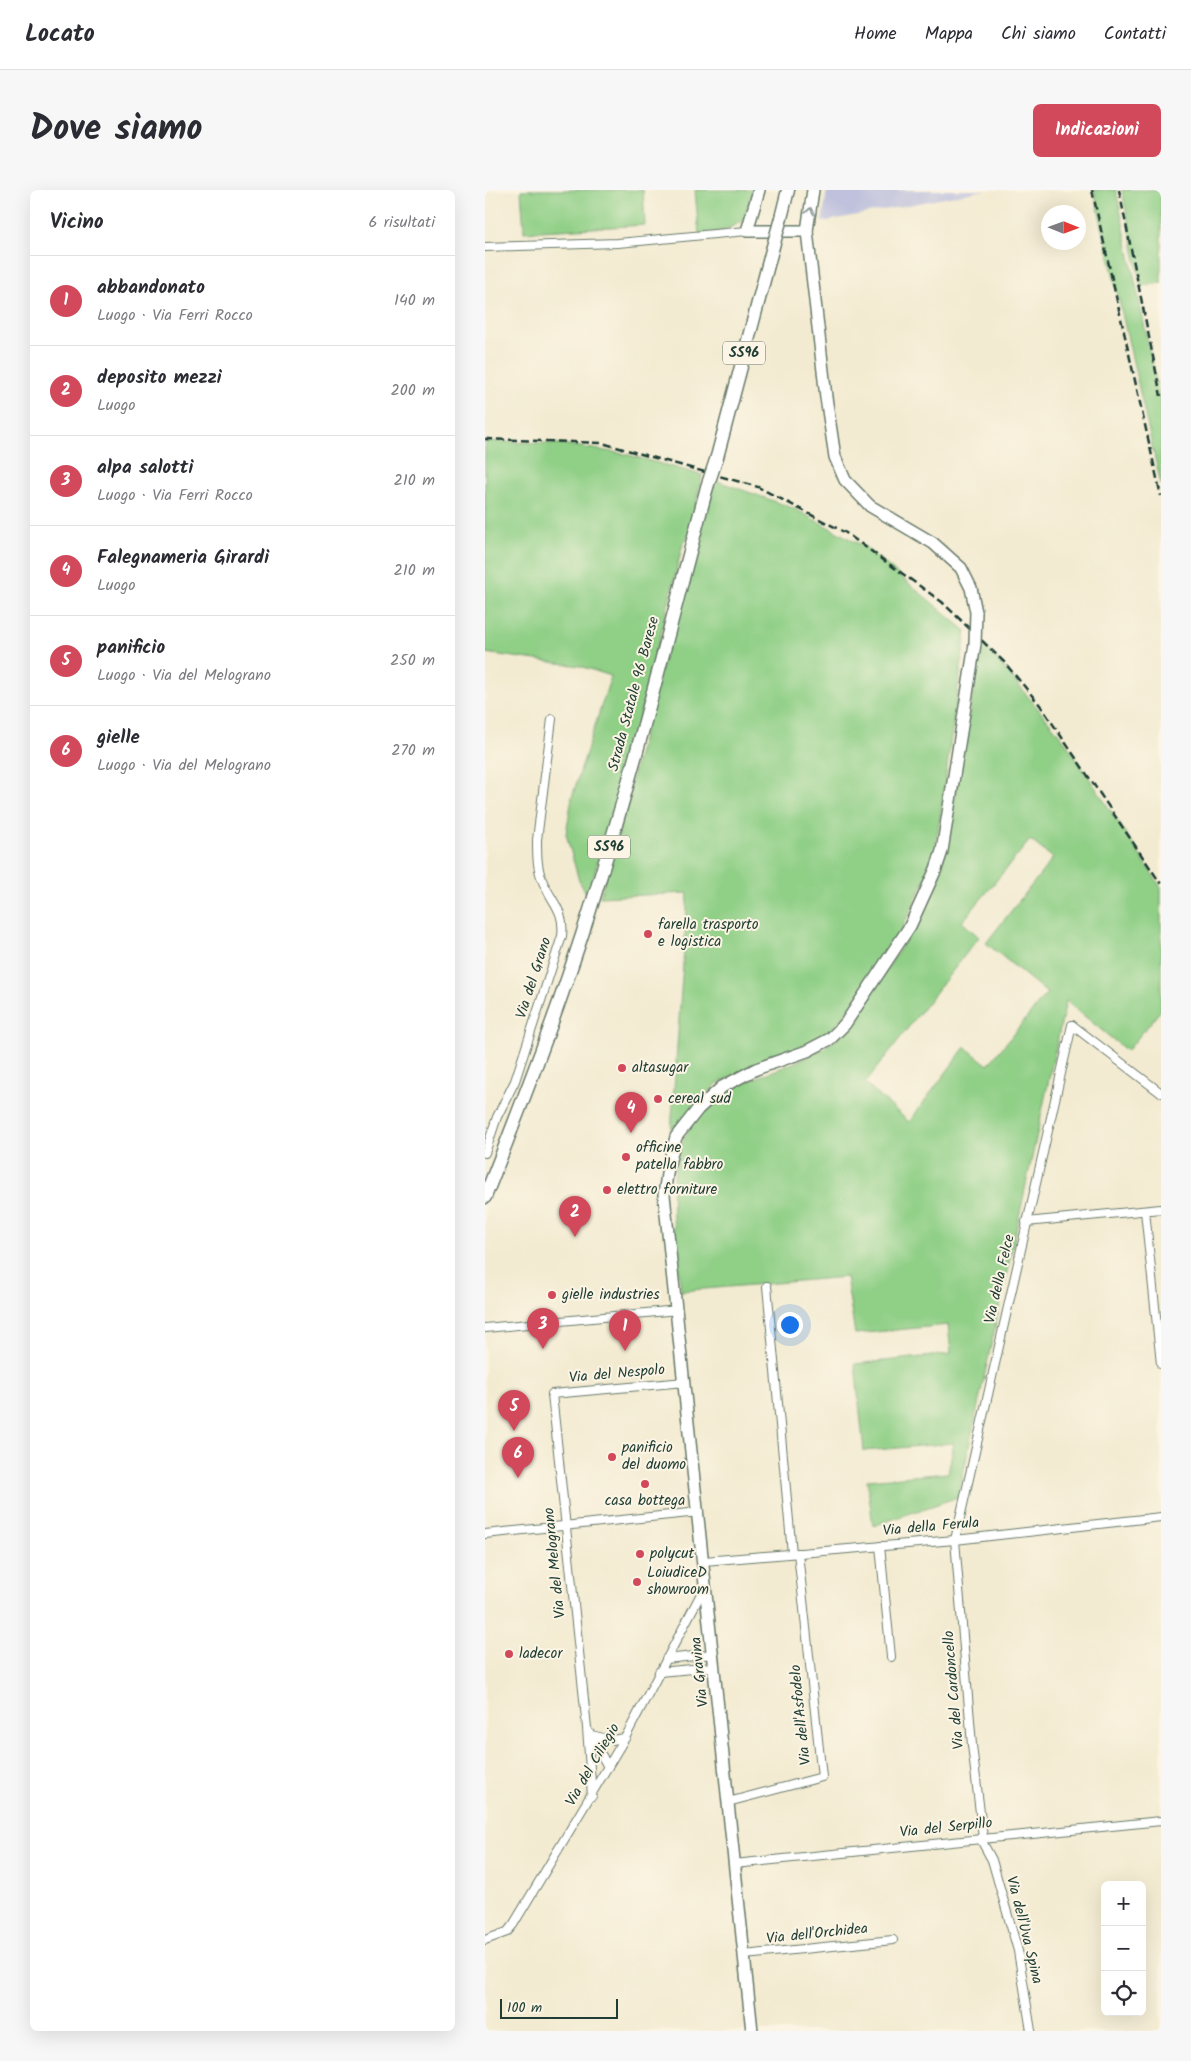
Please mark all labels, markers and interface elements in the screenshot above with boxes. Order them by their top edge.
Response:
text: Locato [25,15,95,54]
text: Home [854,20,897,49]
text: Mappa [925,20,973,49]
text: Chi siamo [1001,20,1076,49]
text: Contatti [1104,20,1166,49]
text: Dove siamo [30,102,203,158]
button: Indicazioni [1033,104,1161,157]
north arrow [1041,205,1086,250]
text: Vicino [50,206,104,239]
one-way arrow [804,206,814,215]
text: 6 risultati [368,210,435,235]
text: abbandonato [97,273,205,303]
text: 1 [64,288,68,313]
text: 140 m [394,288,435,313]
text: Luogo · Via Ferri Rocco [97,303,253,328]
road number: SS96 [723,342,765,364]
text: deposito mezzi [97,363,222,393]
text: 2 [61,378,71,403]
text: 200 m [391,378,435,403]
text: Luogo [97,393,136,418]
text: alpa salotti [97,453,193,483]
text: 3 [62,468,70,493]
text: 210 m [394,468,435,493]
text: Luogo · Via Ferri Rocco [97,483,253,508]
text: Falegnameria Girardi [97,543,269,573]
text: 4 [62,558,70,583]
text: 210 m [394,558,435,583]
text: Luogo [97,573,136,598]
street label: Strada Statale 96 Barese [602,614,666,774]
text: panificio [97,633,165,663]
text: 5 [62,648,70,673]
text: 250 m [390,648,435,673]
text: Luogo · Via del Melograno [97,663,271,688]
text: gielle [97,723,140,753]
text: 6 [62,738,70,763]
text: 270 m [391,738,435,763]
text: Luogo · Via del Melograno [97,753,271,778]
road number: SS96 [588,836,630,859]
place label: farella trasporto e logistica [658,913,759,954]
marker: farella trasporto e logistica [642,928,654,940]
street label: Via del Grano [510,934,559,1022]
place label: altasugar [632,1056,689,1080]
marker: altasugar [616,1062,628,1074]
place label: cereal sud [668,1087,731,1111]
pin: 4 [615,1092,647,1133]
marker: cereal sud [652,1093,664,1105]
place label: officine patella fabbro [635,1136,724,1177]
marker: officine patella fabbro [620,1151,632,1163]
place label: elettro forniture [617,1178,718,1202]
marker: elettro forniture [601,1184,613,1196]
pin: 2 [559,1196,591,1237]
street label: Via della Felce [978,1232,1022,1326]
place label: gielle industries [561,1283,660,1307]
marker: gielle industries [546,1289,558,1301]
pin: 3 [527,1308,559,1349]
pin: 1 [609,1310,641,1351]
your location [777,1312,803,1338]
street label: Via del Nespolo [568,1358,666,1390]
pin: 5 [498,1390,530,1431]
place label: panificio del duomo [621,1436,686,1477]
pin: 6 [502,1437,534,1478]
marker: panificio del duomo [606,1451,618,1463]
marker: casa bottega [639,1478,651,1490]
place label: casa bottega [605,1489,685,1513]
street label: Via del Melograno [537,1506,573,1620]
street label: Via della Ferula [882,1511,980,1543]
place label: polycut [649,1542,695,1566]
marker: polycut [634,1548,646,1560]
place label: LoiudiceD showroom [647,1561,709,1602]
marker: LoiudiceD showroom [631,1576,643,1588]
street label: Via del Cardoncello [937,1629,971,1750]
street label: Via Gravina [684,1636,716,1708]
place label: ladecor [519,1642,563,1666]
marker: ladecor [503,1648,515,1660]
street label: Via dell'Asfodelo [784,1663,818,1766]
street label: Via del Ciliegio [559,1719,627,1811]
street label: Via del Serpillo [898,1811,994,1845]
street label: Via dell'Uva Spina [999,1874,1049,1986]
map controls [1101,1881,1146,2016]
button: + [1101,1881,1146,1926]
street label: Via dell'Orchidea [765,1917,869,1951]
button: − [1101,1926,1146,1971]
button: locate [1101,1971,1146,2016]
scale bar [500,1996,617,2019]
text: 100 m [507,1997,542,2019]

